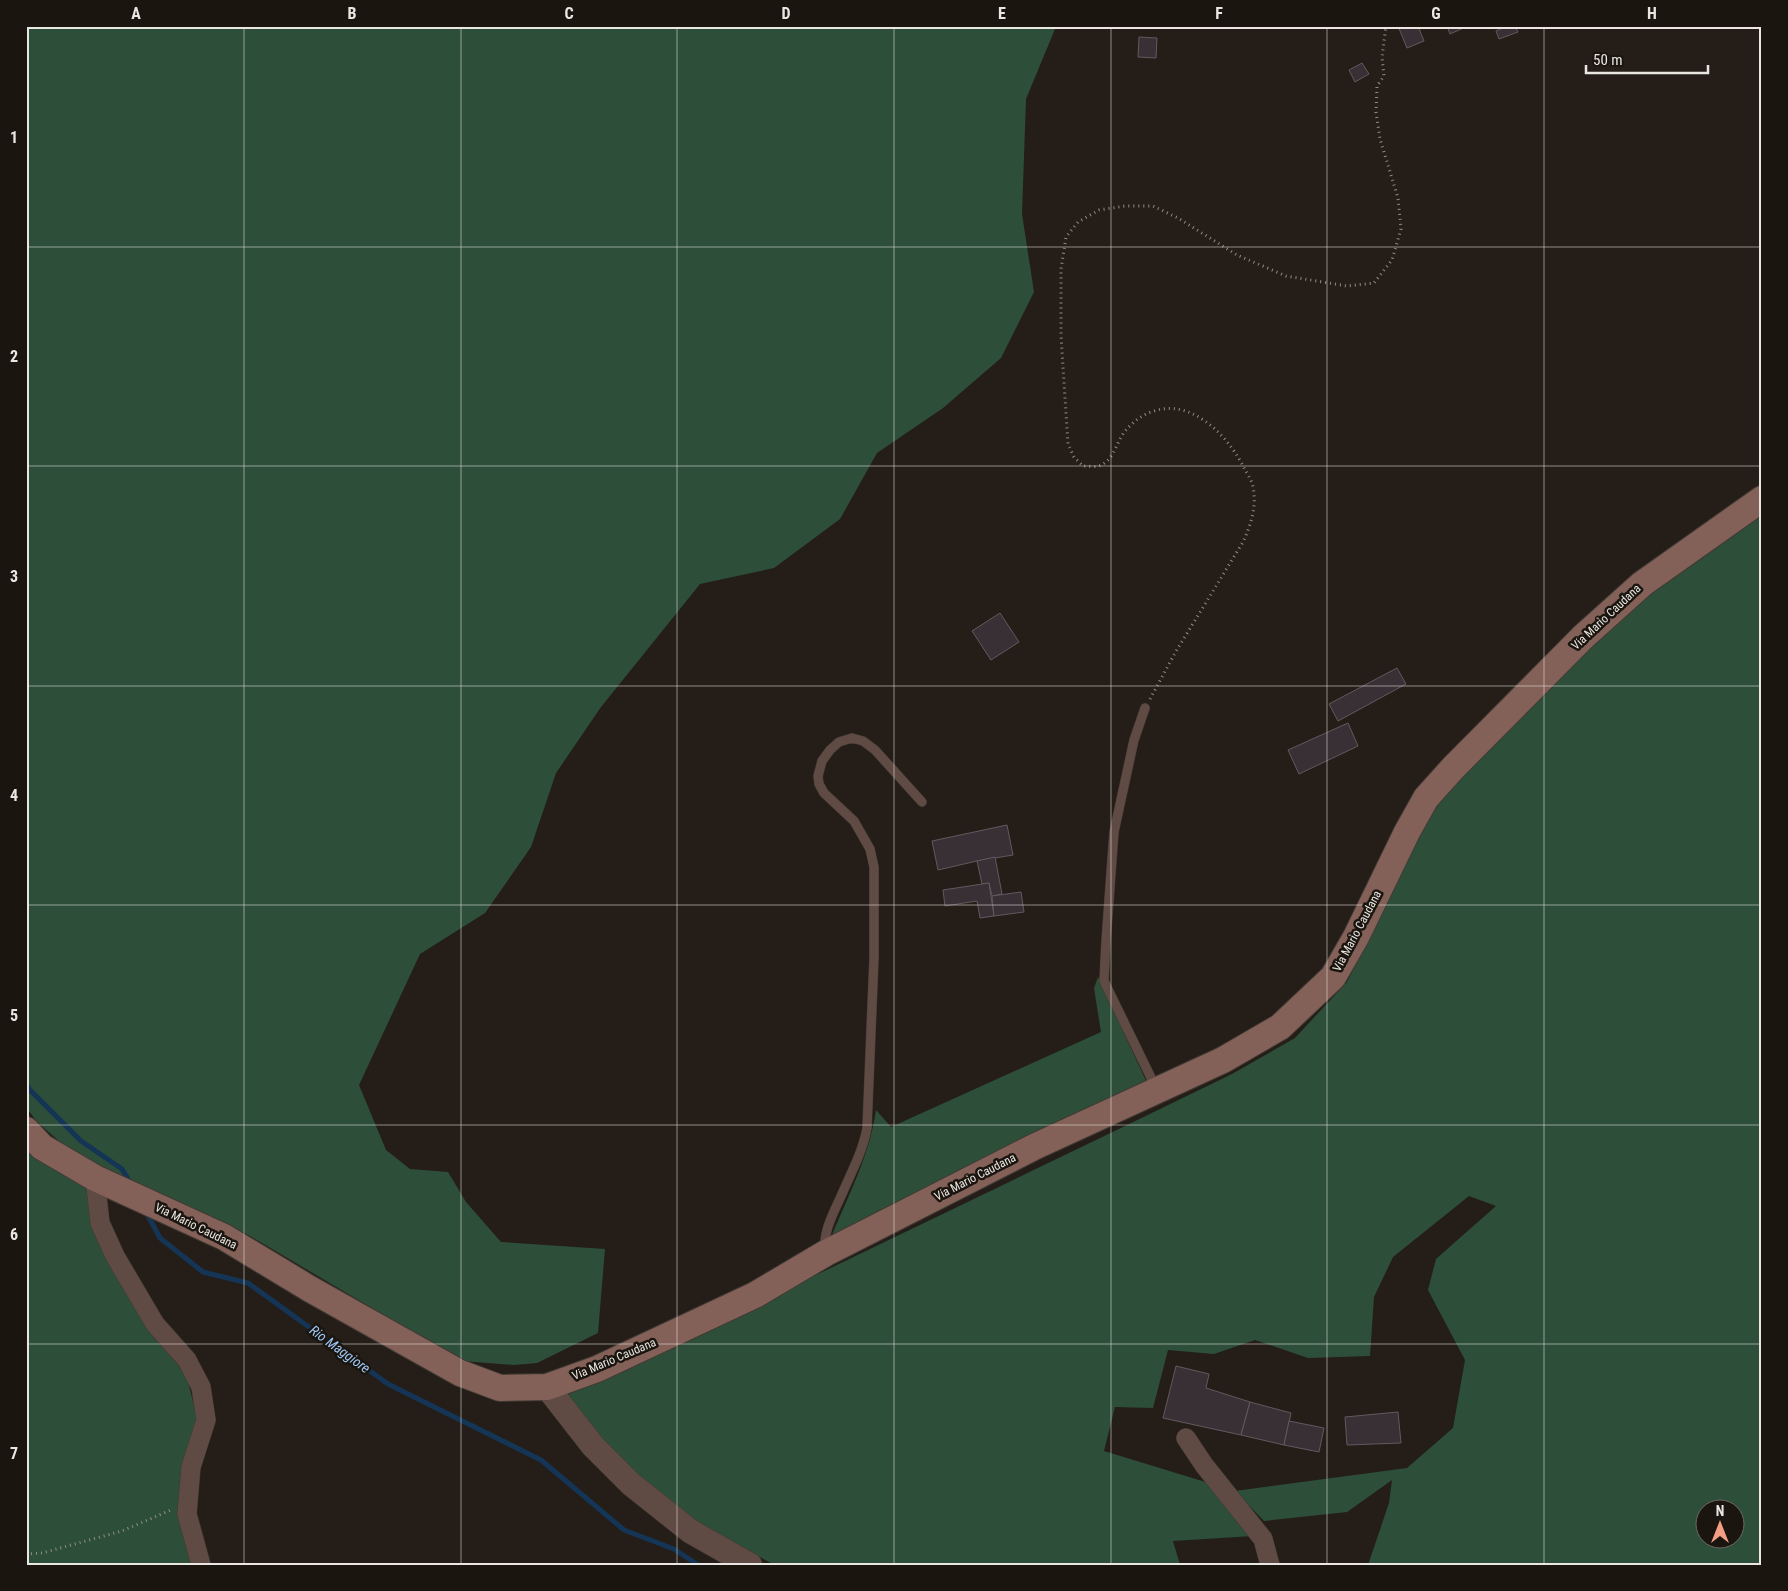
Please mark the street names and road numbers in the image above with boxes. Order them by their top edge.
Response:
street label: Via Mario Caudana [1568,581,1644,653]
street label: Via Mario Caudana [1330,888,1384,974]
street label: Via Mario Caudana [932,1150,1018,1204]
street label: Via Mario Caudana [153,1200,240,1252]
street label: Via Mario Caudana [570,1335,658,1383]

